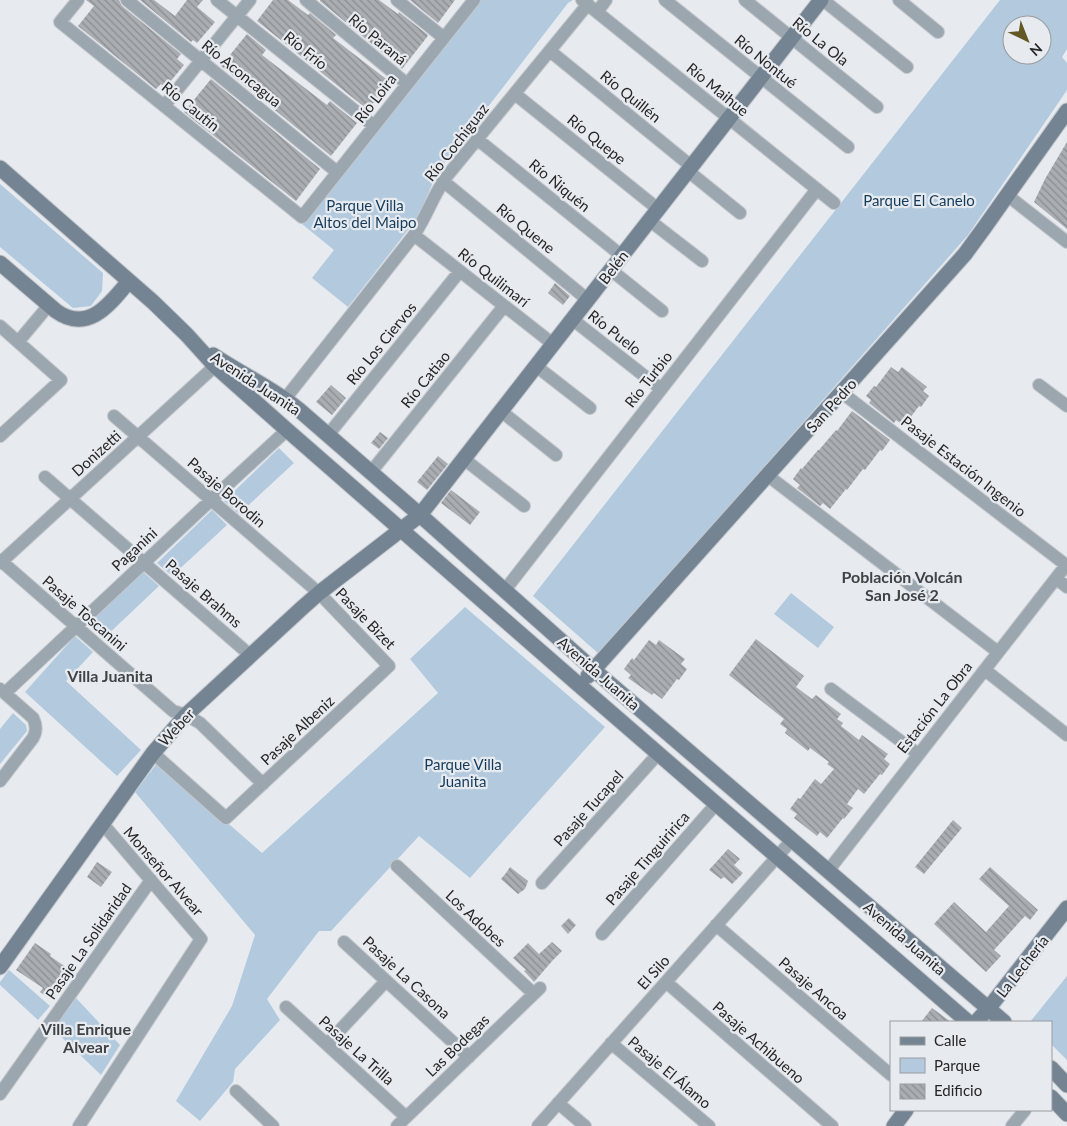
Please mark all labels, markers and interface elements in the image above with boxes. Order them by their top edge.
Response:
street label: Río Paraná [345,10,411,68]
street label: Río La Ola [789,13,853,69]
north arrow [1002,15,1052,65]
street label: Río Frío [281,27,331,73]
street label: Río Nontué [731,30,801,92]
street label: Río Aconcagua [199,36,285,110]
text: N [1026,40,1046,60]
street label: Río Maihue [683,59,753,120]
street label: Río Quillén [597,66,665,126]
street label: Río Loira [350,70,400,126]
street label: Río Cautín [159,77,223,135]
street label: Río Cochiguaz [420,100,492,184]
street label: Río Quepe [564,110,630,168]
street label: Río Ñiquén [526,155,594,215]
park label: Parque El Canelo [863,191,975,209]
park label: Parque Villa Altos del Maipo [313,196,417,231]
street label: Río Quene [493,199,559,257]
street label: Río Quilimarí [455,244,534,311]
street label: Belén [594,247,632,287]
street label: Río Los Ciervos [342,298,420,388]
street label: Río Puelo [585,306,645,358]
street label: Avenida Juanita [208,347,304,419]
street label: Río Catiao [397,347,453,411]
street label: Río Turbio [620,347,676,411]
street label: San Pedro [802,374,860,436]
street label: Pasaje Estación Ingenio [898,412,1030,520]
street label: Donizetti [68,426,124,480]
street label: Pasaje Borodin [184,453,270,531]
street label: Paganini [108,524,160,574]
street label: Pasaje Brahms [162,555,246,631]
district label: Población Volcán San José 2 [841,567,963,604]
street label: Pasaje Toscanini [39,572,131,654]
street label: Pasaje Bizet [332,583,400,653]
street label: Avenida Juanita [554,632,644,714]
street label: Estación La Obra [893,658,975,756]
district label: Villa Juanita [66,666,153,685]
street label: Pasaje Albeniz [257,691,338,769]
street label: Weber [154,704,198,749]
park label: Parque Villa Juanita [424,755,502,790]
street label: Pasaje Tucapel [549,767,627,849]
street label: Pasaje Tinguiririca [601,807,693,909]
street label: Monseñor Alvear [120,823,208,920]
street label: Pasaje La Solidaridad [41,880,135,1002]
street label: Los Adobes [442,886,510,950]
street label: Avenida Juanita [860,897,950,979]
street label: La Lechería [992,931,1052,1001]
street label: Pasaje La Casona [360,932,454,1022]
street label: El Silo [633,951,673,993]
street label: Pasaje Ancoa [775,953,853,1023]
street label: Pasaje Achibueno [709,997,809,1087]
street label: Las Bodegas [421,1010,493,1080]
street label: Pasaje La Trilla [316,1012,398,1088]
district label: Villa Enrique Alvear [40,1019,131,1056]
legend [890,1021,1052,1111]
text: Calle [934,1031,967,1049]
street label: Pasaje El Álamo [625,1032,715,1112]
text: Parque [934,1056,980,1074]
text: Edificio [934,1081,982,1099]

